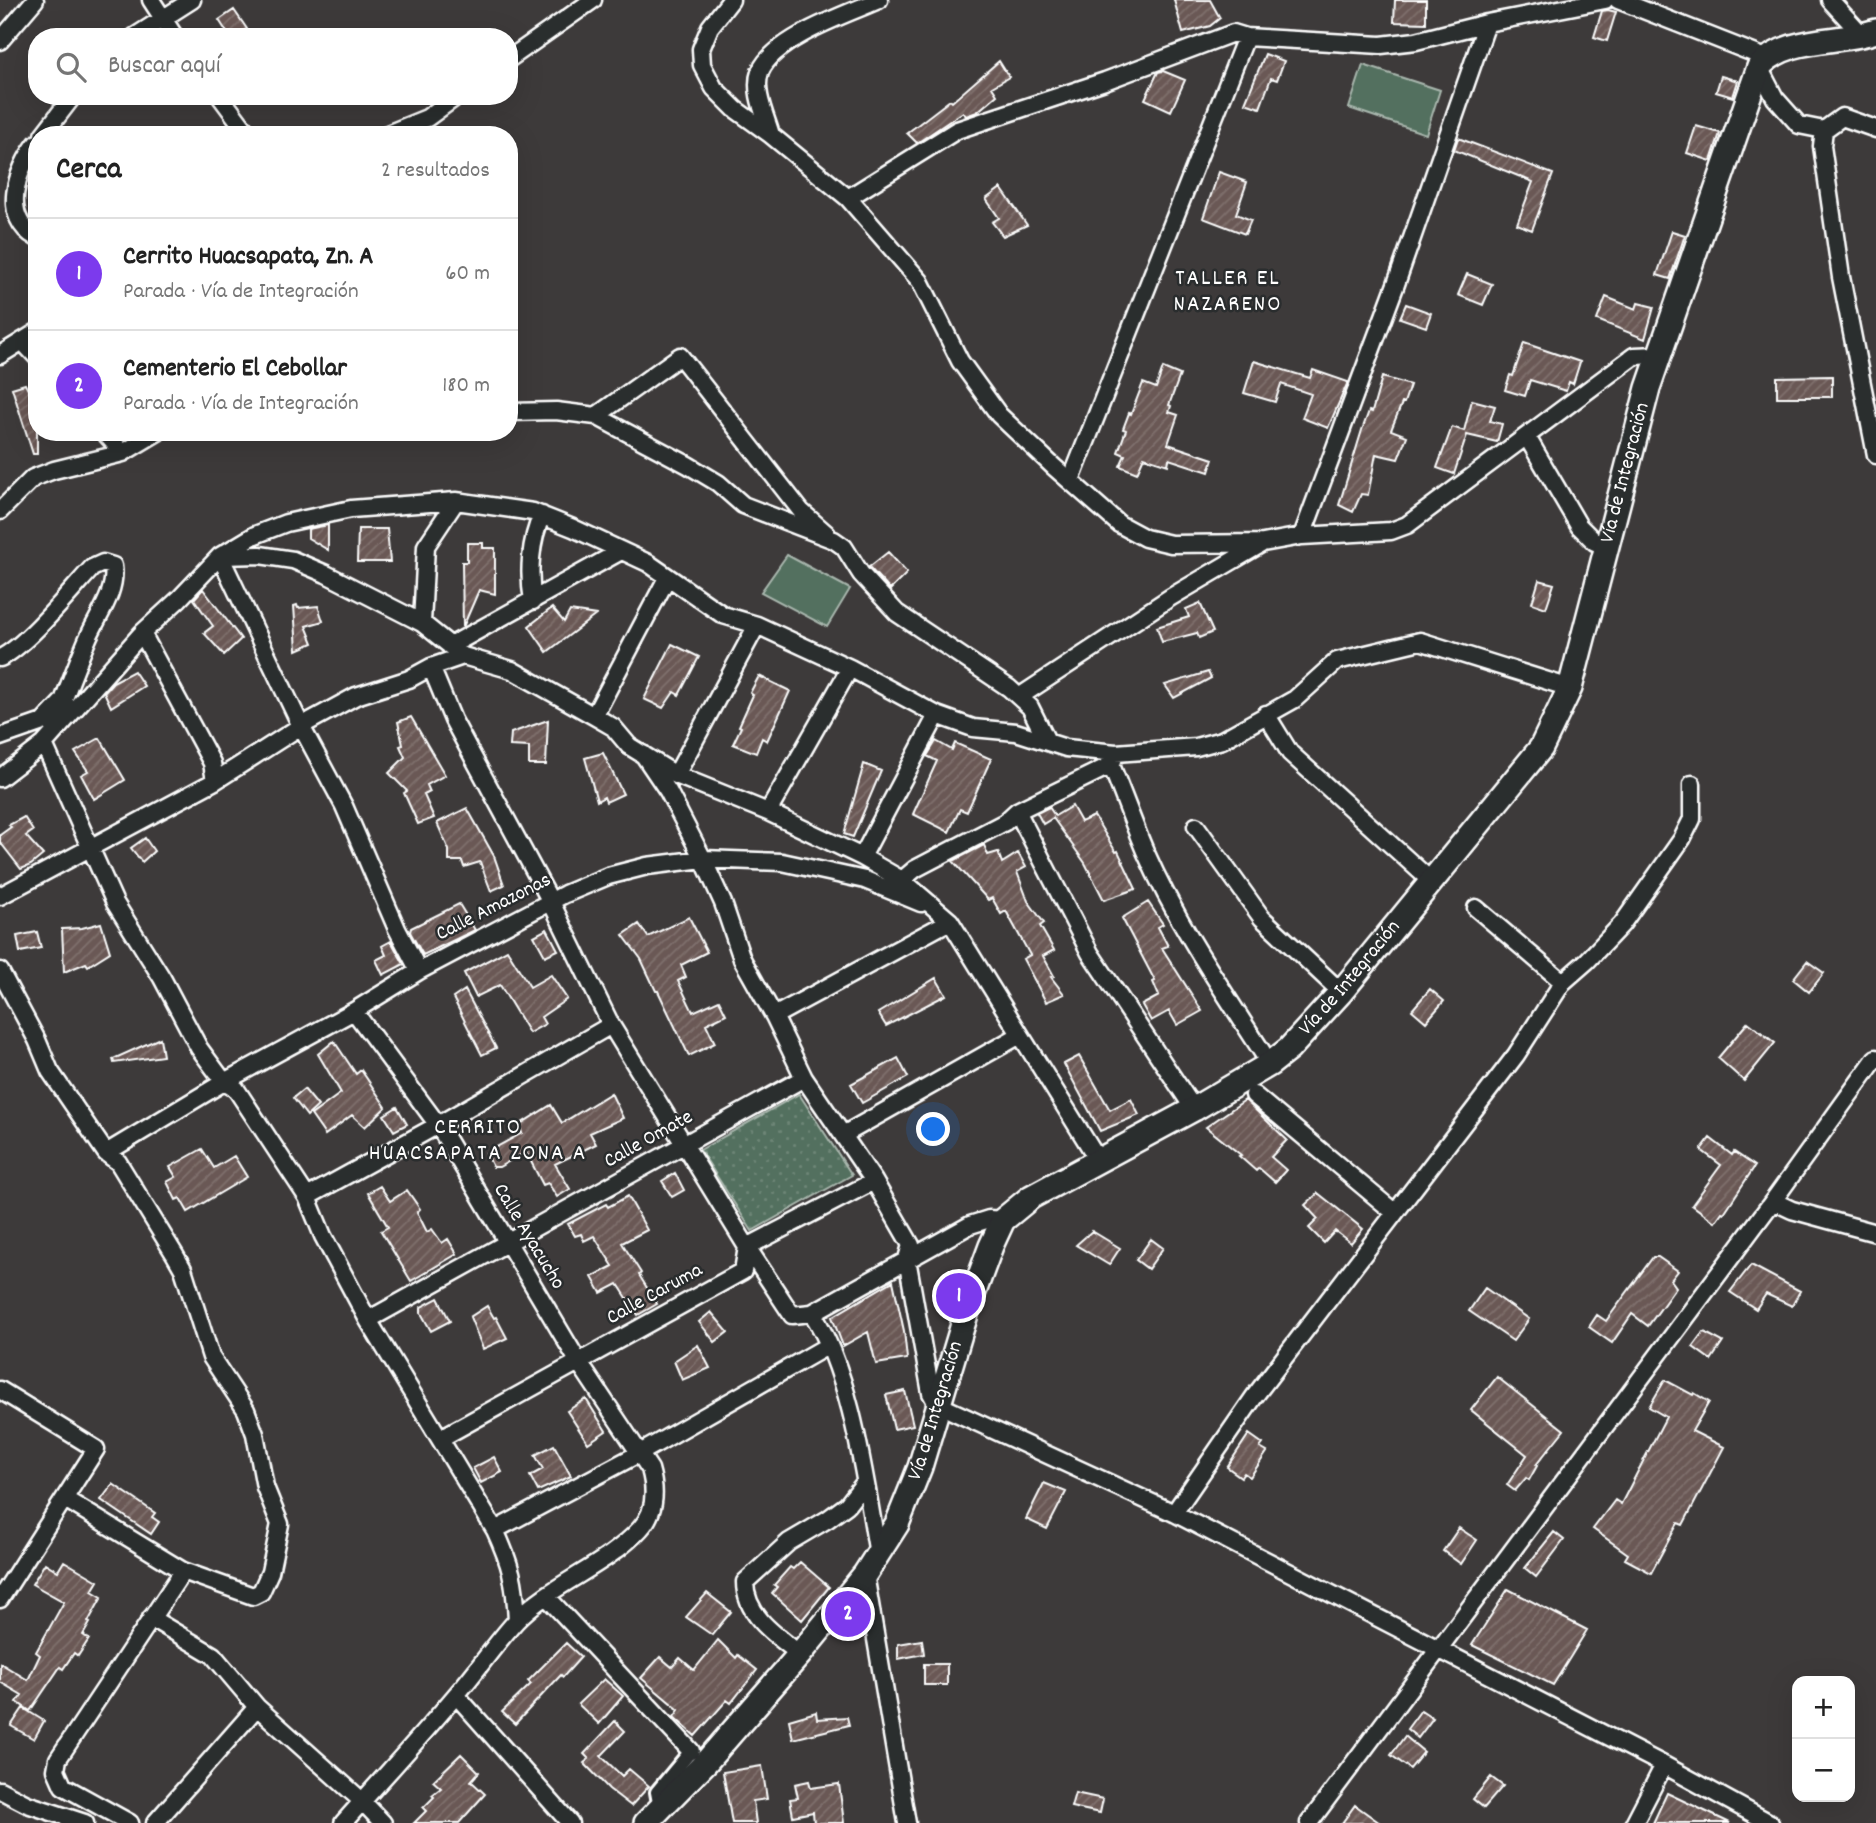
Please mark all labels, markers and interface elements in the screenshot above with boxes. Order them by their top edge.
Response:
search box [28,28,518,105]
icon: search [52,48,90,86]
text: Buscar aquí [108,48,220,85]
text: Cerca [56,150,121,193]
text: 2 resultados [381,155,490,188]
text: Cerrito Huacsapata, Zn. A [123,239,374,276]
text: 1 [76,258,82,291]
text: 60 m [445,258,490,291]
district label: TALLER EL NAZARENO [1174,263,1282,322]
text: Parada · Vía de Integración [123,276,359,309]
text: Cementerio El Cebollar [123,351,347,388]
text: 2 [74,370,84,403]
text: 180 m [442,370,490,403]
text: Parada · Vía de Integración [123,388,359,421]
street label: Vía de Integración [1593,399,1659,546]
street label: Calle Amazonas [431,866,557,950]
street label: Vía de Integración [1292,914,1409,1043]
street label: Calle Omate [599,1103,699,1177]
district label: CERRITO HUACSAPATA ZONA A [369,1112,587,1171]
your location [916,1112,950,1146]
street label: Calle Ayacucho [484,1178,572,1296]
street label: Calle Caruma [602,1256,709,1334]
pin: 1 [936,1270,982,1322]
street label: Vía de Integración [901,1338,972,1485]
pin: 2 [825,1588,871,1640]
map controls [1792,1676,1855,1802]
button: + [1792,1676,1855,1739]
button: − [1792,1739,1855,1802]

